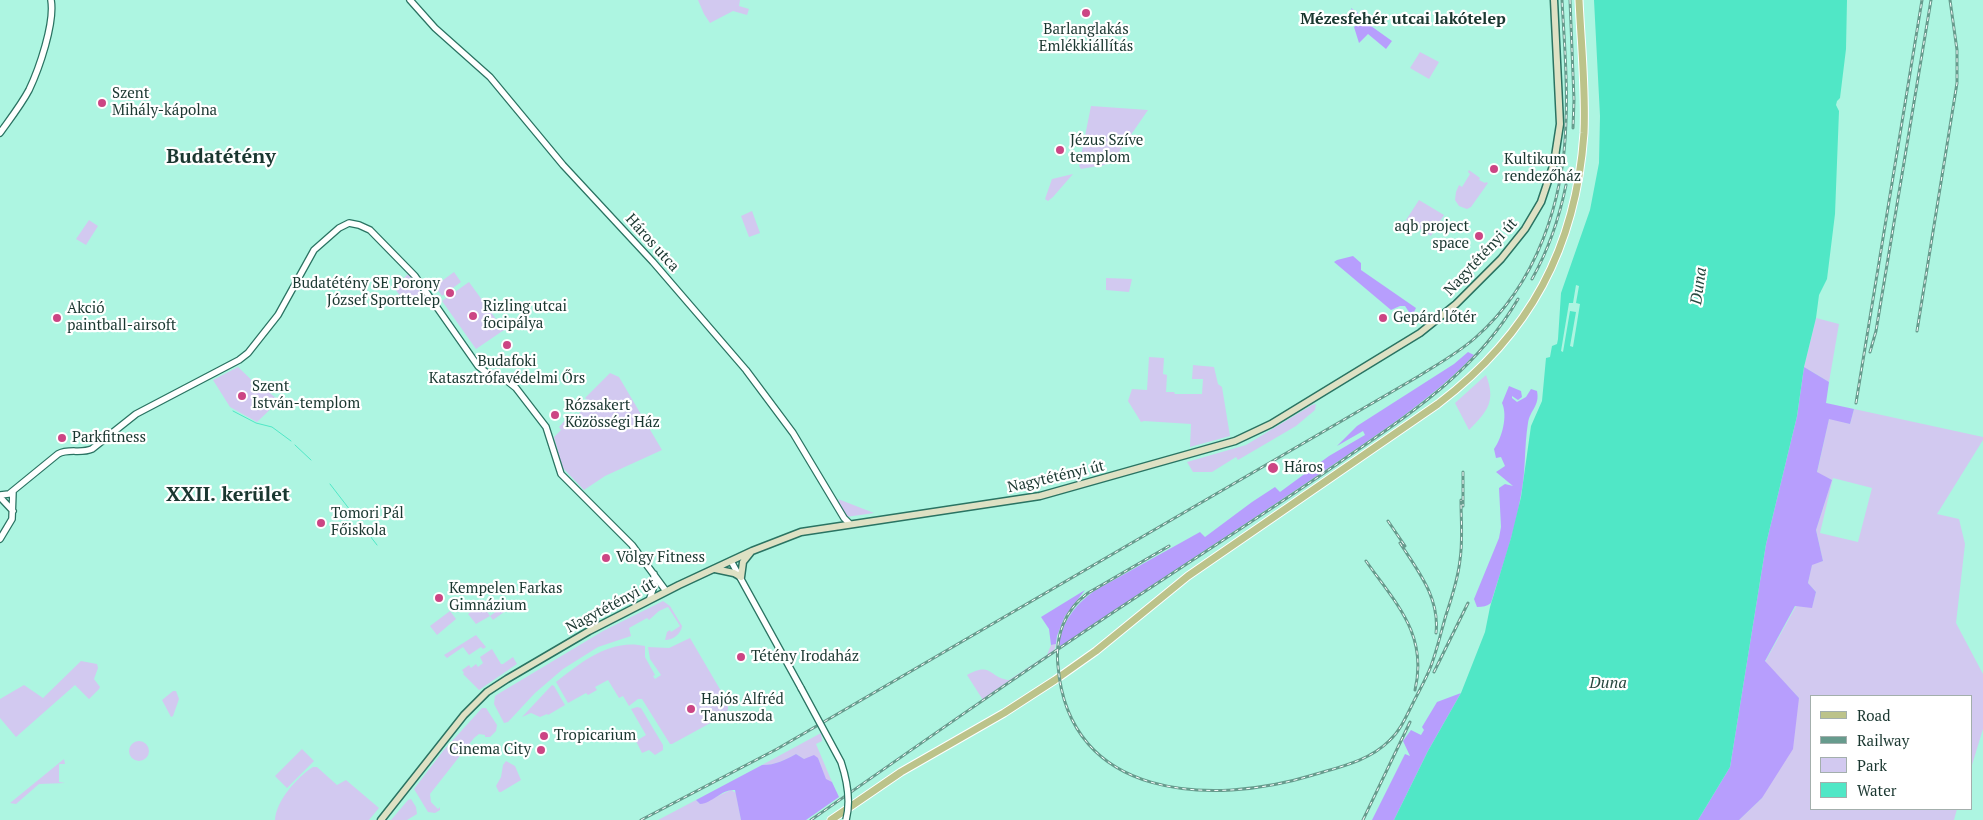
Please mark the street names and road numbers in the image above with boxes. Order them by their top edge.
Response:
street label: Háros utca [621,210,683,276]
street label: Nagytétényi út [1441,215,1521,299]
street label: Nagytétényi út [1006,457,1106,497]
street label: Nagytétényi út [563,575,659,637]

